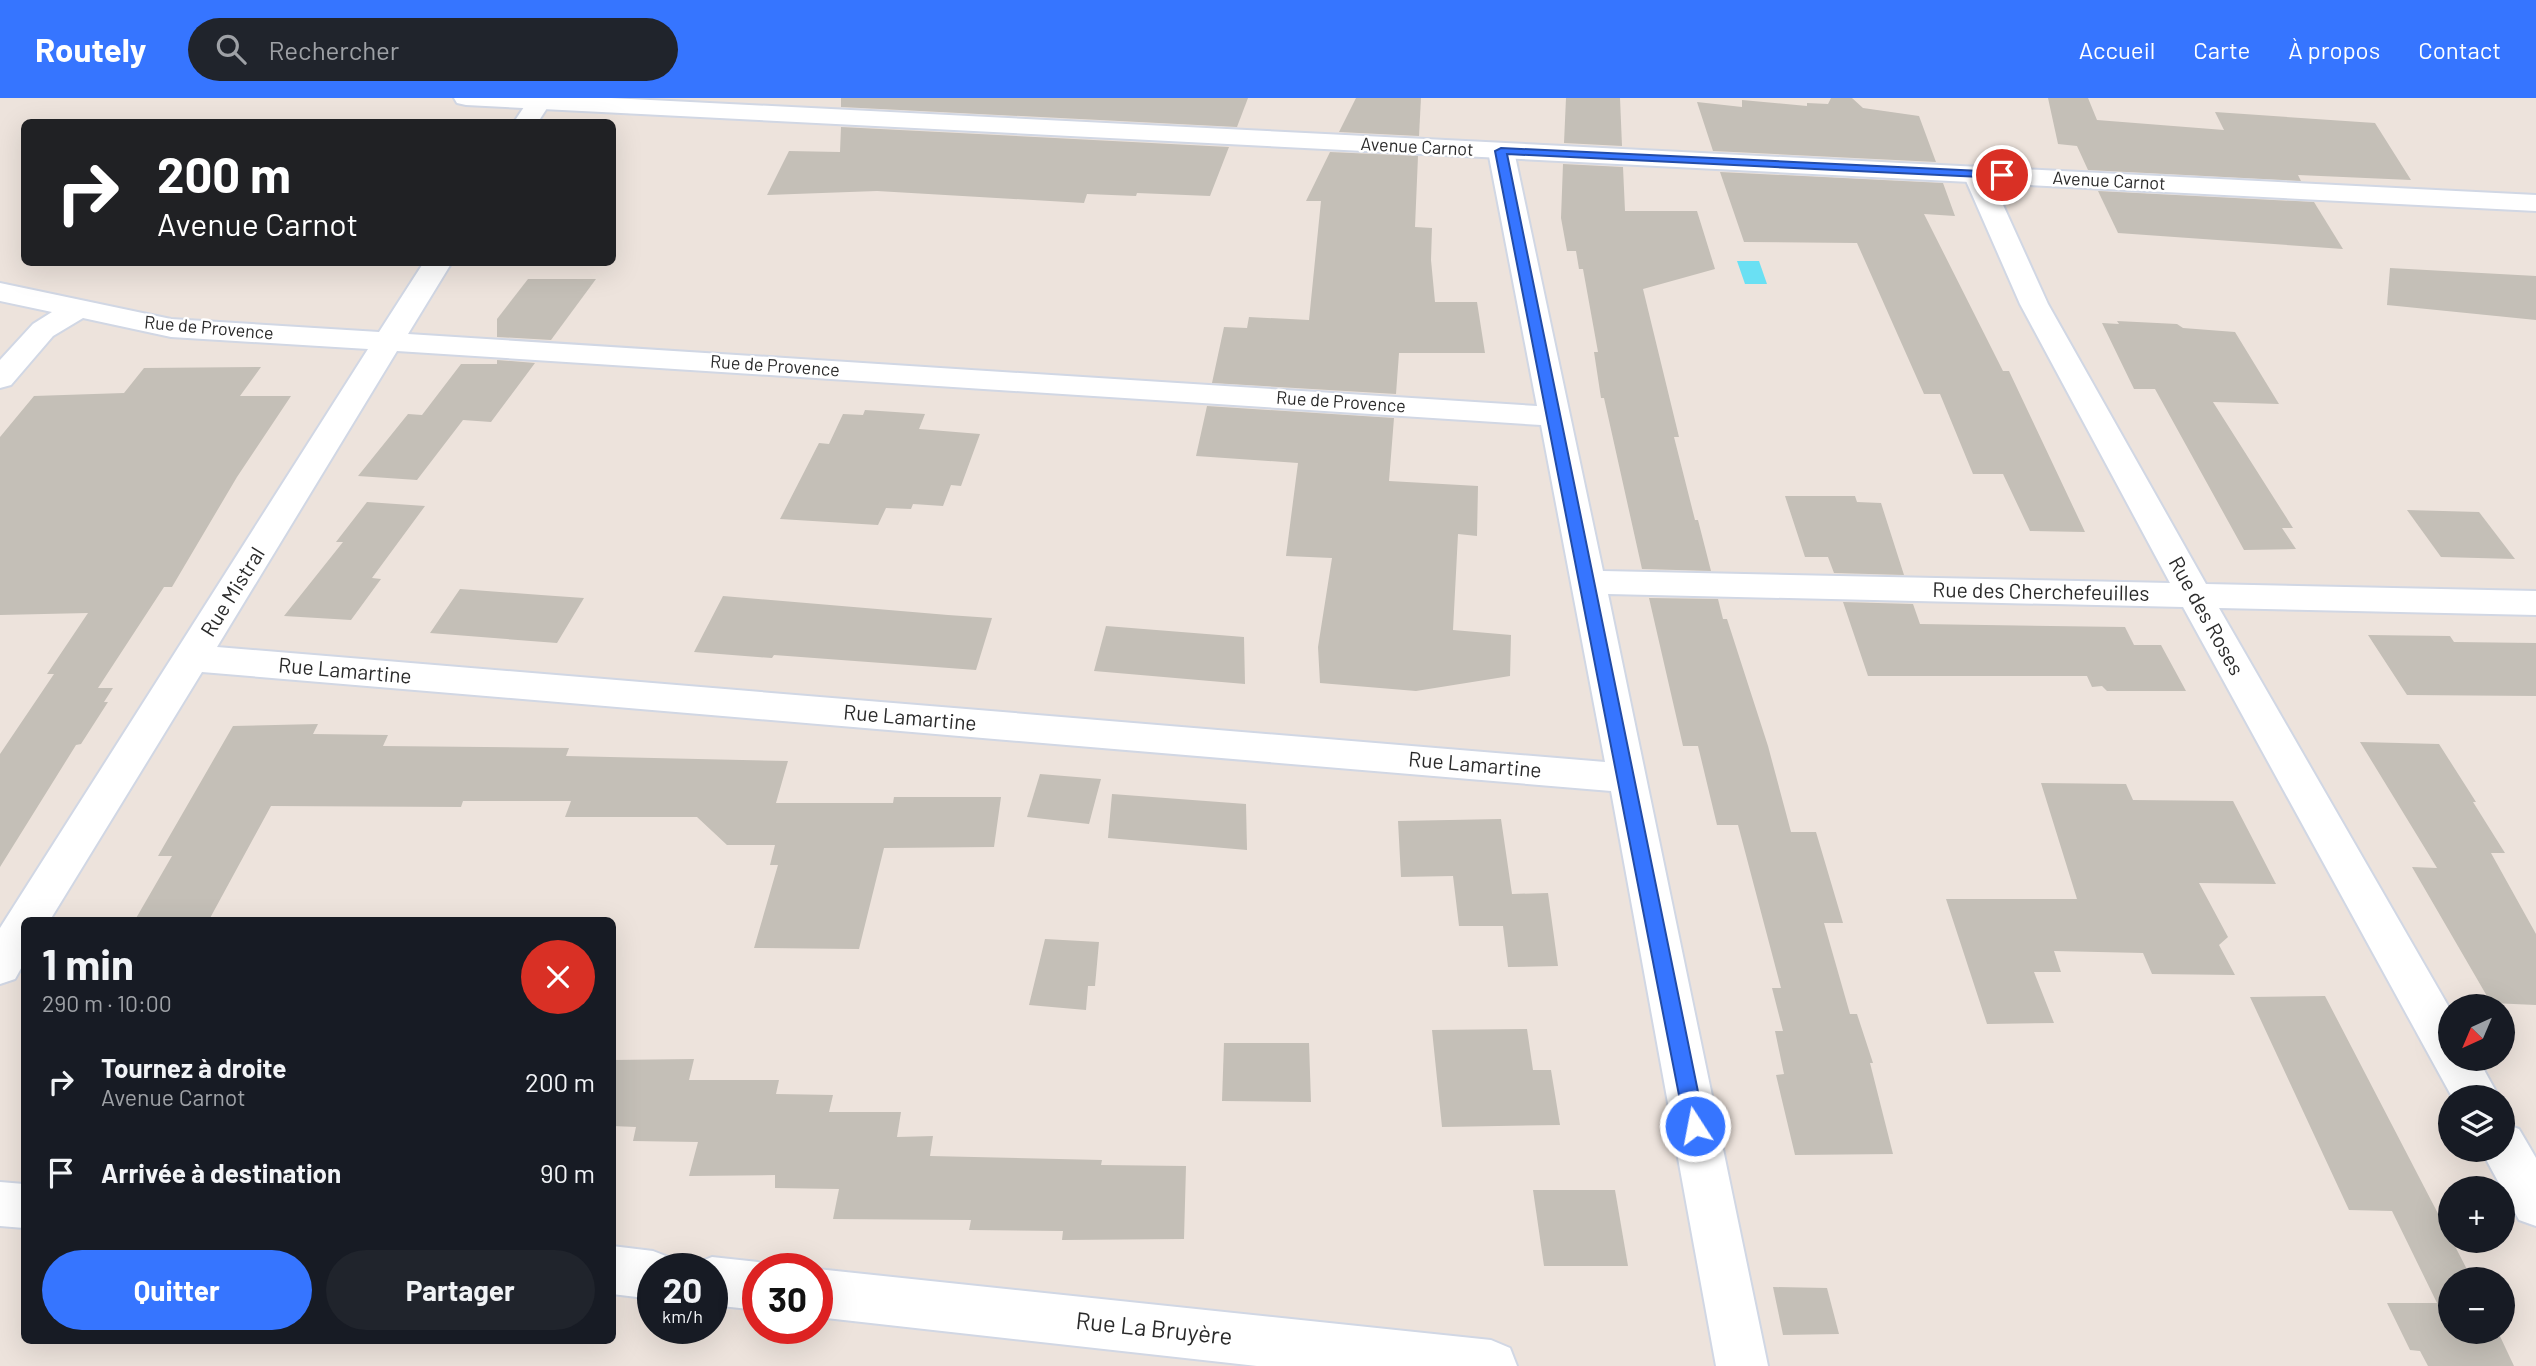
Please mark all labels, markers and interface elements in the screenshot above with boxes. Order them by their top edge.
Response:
search box [188,18,678,81]
text: Routely [35,29,146,69]
icon: search [212,30,250,68]
text: Rechercher [268,34,399,65]
text: Accueil [2079,35,2155,64]
text: Carte [2193,35,2250,64]
text: À propos [2288,35,2380,64]
text: Contact [2418,35,2501,64]
street label: Avenue Carnot [1360,132,1474,160]
text: 200 m [157,144,291,203]
pin [1972,145,2032,205]
icon: right [42,147,133,238]
icon: arrive [1983,156,2021,194]
street label: Avenue Carnot [2052,166,2166,194]
text: Avenue Carnot [157,204,358,242]
street label: Rue de Provence [143,310,275,344]
street label: Rue de Provence [710,350,841,381]
street label: Rue de Provence [1276,386,1407,417]
street label: Rue Mistral [194,542,269,641]
street label: Rue des Roses [2164,552,2250,679]
street label: Rue des Cherchefeuilles [1932,576,2150,605]
street label: Rue Lamartine [278,651,413,688]
street label: Rue Lamartine [843,698,978,735]
street label: Rue Lamartine [1408,745,1543,782]
text: 1 min [42,938,134,988]
button: close [521,940,595,1014]
text: 290 m · 10:00 [42,989,172,1017]
north arrow [2438,994,2515,1071]
map controls [2438,994,2515,1344]
text: Tournez à droite [101,1052,286,1083]
icon: right [42,1063,80,1101]
text: 200 m [525,1066,595,1097]
text: Avenue Carnot [101,1083,246,1111]
button: layers [2438,1085,2515,1162]
position arrow [1658,1089,1732,1163]
icon: arrive [42,1154,80,1192]
text: Arrivée à destination [101,1157,341,1188]
text: 90 m [540,1157,595,1188]
button: + [2438,1176,2515,1253]
button: Quitter [42,1250,312,1330]
button: Partager [326,1250,595,1330]
speed limit sign: 30 [742,1253,833,1344]
button: − [2438,1267,2515,1344]
text: 20 [663,1268,702,1310]
text: km/h [662,1305,703,1327]
street label: Rue La Bruyère [1074,1305,1234,1350]

